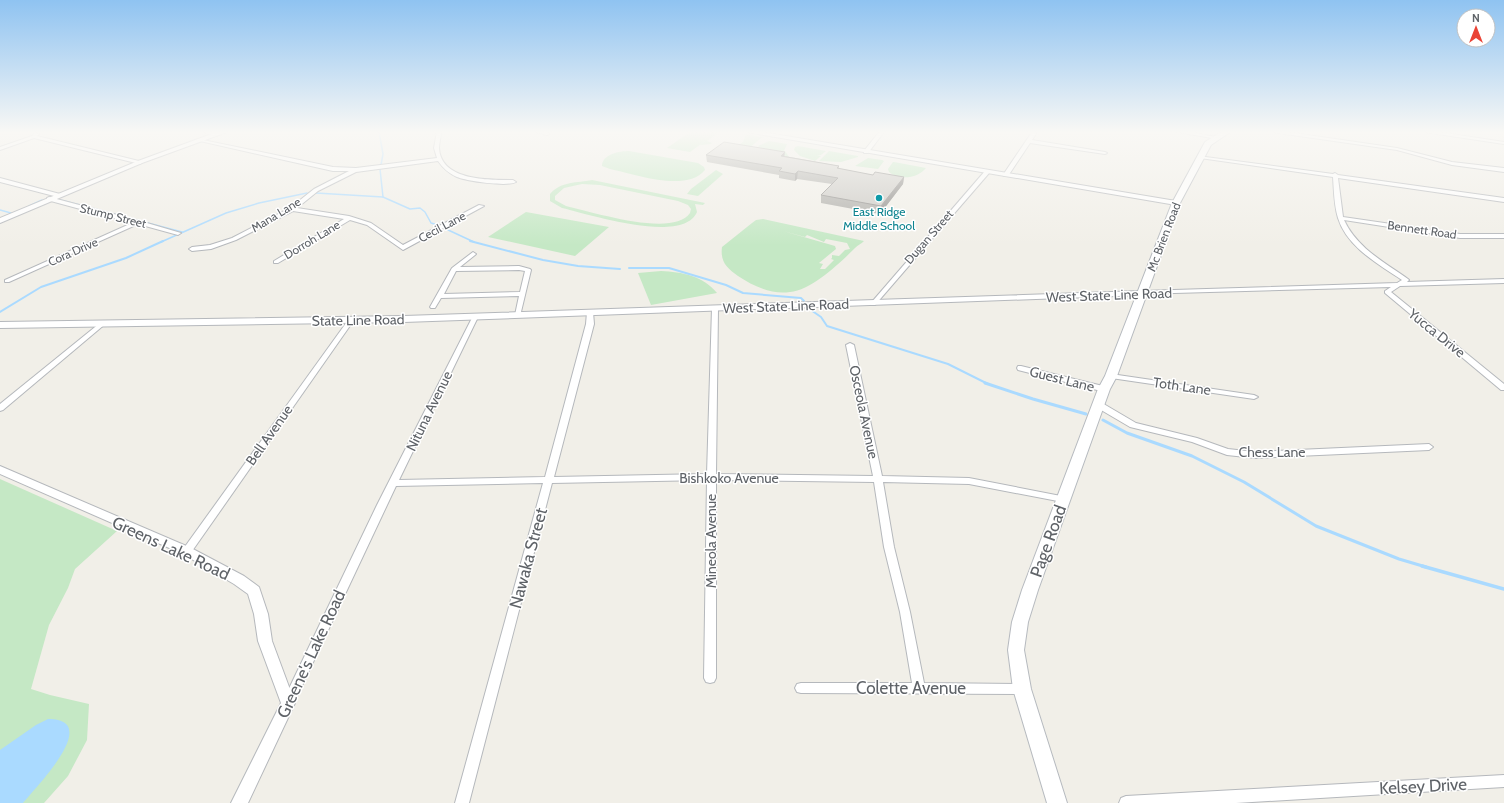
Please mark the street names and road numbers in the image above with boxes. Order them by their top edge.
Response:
street label: Mana Lane [248,194,303,235]
street label: Stump Street [78,200,148,231]
street label: Mc Brien Road [1143,200,1184,273]
street label: Dugan Street [901,206,956,267]
street label: Cecil Lane [415,208,468,245]
street label: Dorroh Lane [281,217,343,262]
street label: Bennett Road [1387,217,1458,242]
street label: Cora Drive [46,234,100,269]
street label: West State Line Road [1046,284,1172,306]
street label: West State Line Road [723,295,849,317]
street label: Yucca Drive [1404,304,1469,361]
street label: State Line Road [311,310,405,330]
street label: Guest Lane [1028,362,1096,396]
street label: Osceola Avenue [845,364,883,460]
street label: Nituna Avenue [402,368,456,454]
street label: Toth Lane [1152,373,1212,399]
street label: Bell Avenue [242,401,296,469]
street label: Chess Lane [1239,443,1305,461]
street label: Bishkoko Avenue [679,469,779,487]
street label: Mineola Avenue [702,494,720,588]
street label: Page Road [1026,502,1070,580]
street label: Nawaka Street [505,505,551,611]
street label: Greens Lake Road [109,512,233,584]
street label: Greene's Lake Road [273,587,349,721]
street label: Colette Avenue [856,678,966,698]
street label: Kelsey Drive [1379,774,1468,798]

